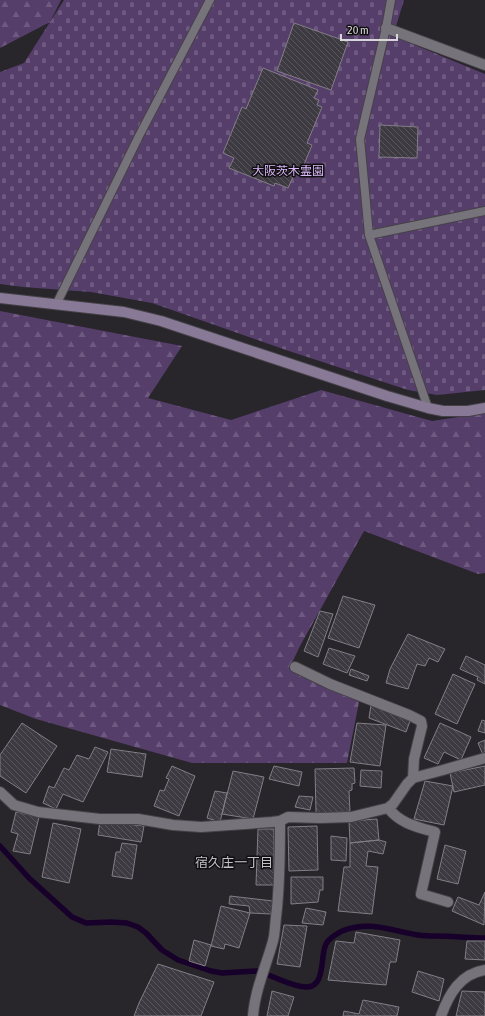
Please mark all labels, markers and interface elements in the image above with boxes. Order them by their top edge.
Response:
scale bar [341,16,397,42]
text: 20 m [347,23,369,37]
park label: 大阪茨木霊園 [252,164,324,178]
district label: 宿久庄一丁目 [195,855,273,870]

